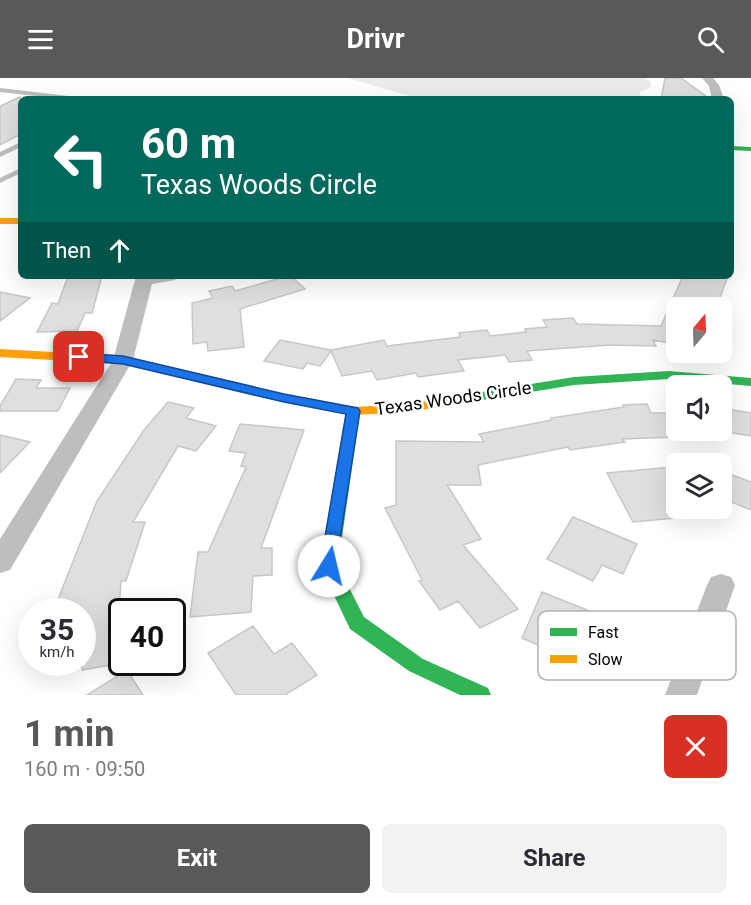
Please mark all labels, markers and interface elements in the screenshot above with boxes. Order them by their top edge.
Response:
icon: menu [24,23,57,56]
text: Drivr [346,23,405,55]
icon: search [694,23,727,56]
text: 60 m [141,119,236,168]
icon: left [42,120,120,198]
text: Texas Woods Circle [141,169,377,201]
icon: ahead [103,234,136,267]
text: Then [42,238,91,263]
north arrow [666,297,732,363]
map controls [666,297,732,519]
pin [53,331,104,382]
icon: arrive [62,340,95,373]
button: sound [666,375,732,441]
street label: Texas Woods Circle [374,377,532,419]
button: layers [666,453,732,519]
position arrow [297,534,361,598]
speed limit sign: 40 [108,598,186,676]
legend [538,611,736,680]
text: 35 [40,612,74,647]
text: Fast [588,623,619,642]
text: km/h [39,643,75,661]
text: Slow [588,650,623,669]
text: 1 min [24,713,115,755]
button: close [664,715,727,778]
text: 160 m · 09:50 [24,757,145,781]
button: Exit [24,824,370,893]
button: Share [382,824,727,893]

